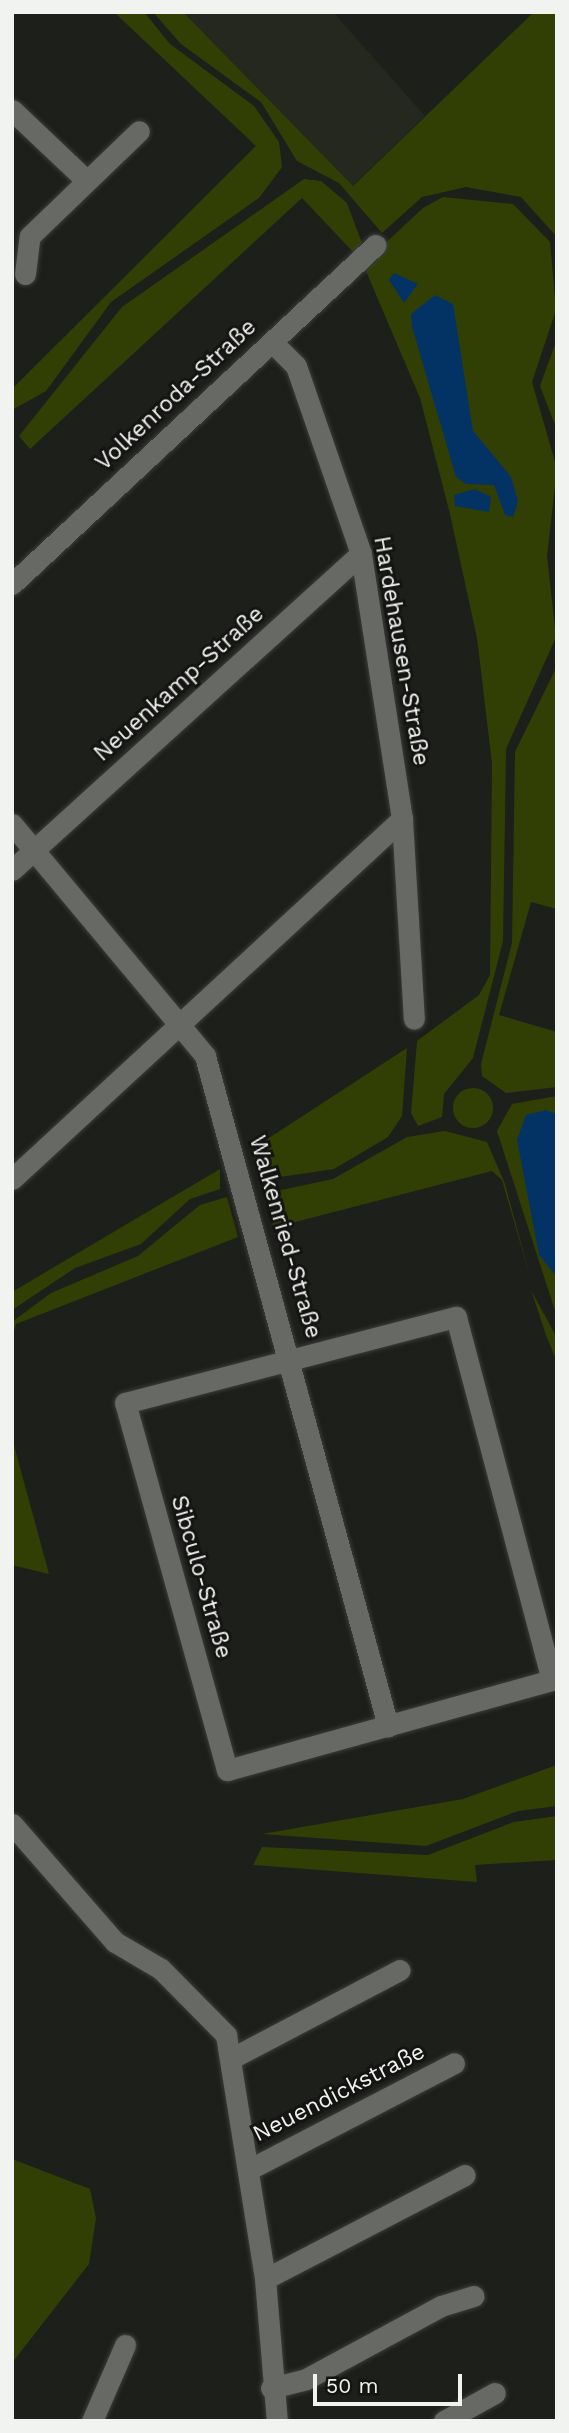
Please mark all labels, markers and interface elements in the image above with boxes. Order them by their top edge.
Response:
street label: Volkenroda-Straße [90,313,262,477]
street label: Hardehausen-Straße [367,534,435,768]
street label: Neuenkamp-Straße [88,600,270,768]
street label: Walkenried-Straße [243,1132,327,1342]
street label: Sibculo-Straße [165,1492,237,1662]
street label: Neuendickstraße [248,2038,430,2148]
scale bar [317,2360,466,2404]
text: 50 m [326,2373,378,2398]

